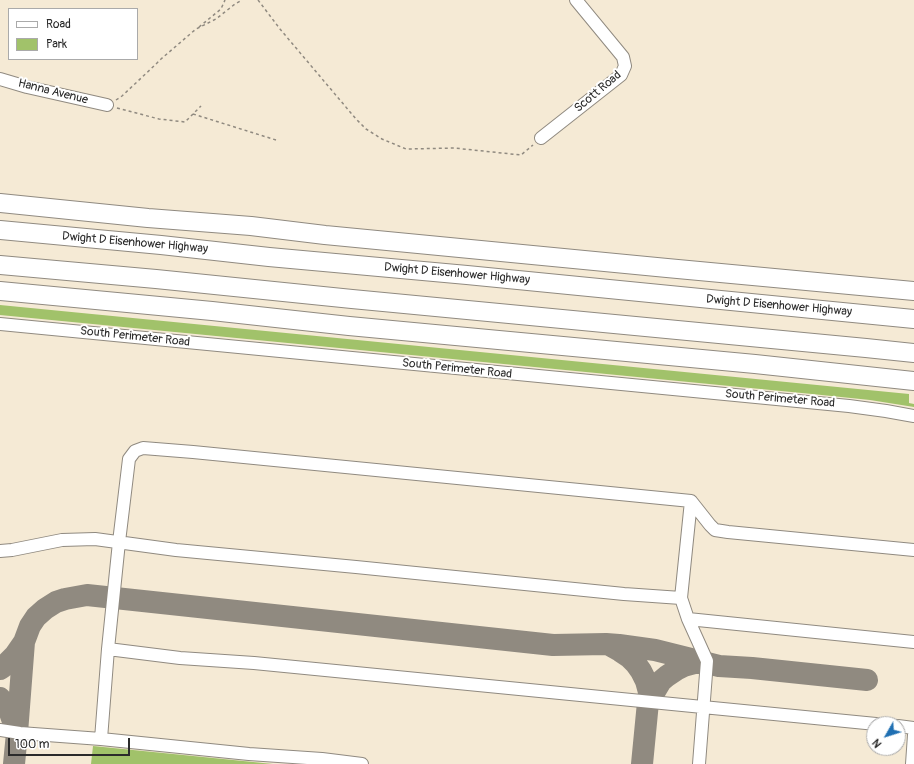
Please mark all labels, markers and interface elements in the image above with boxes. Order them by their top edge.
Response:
legend [8,8,138,60]
text: Road [46,17,71,32]
text: Park [46,37,67,52]
street label: Scott Road [572,68,624,116]
street label: Hanna Avenue [17,76,89,108]
street label: Dwight D Eisenhower Highway [61,229,209,257]
street label: Dwight D Eisenhower Highway [383,260,531,288]
street label: Dwight D Eisenhower Highway [705,292,853,320]
street label: South Perimeter Road [79,324,191,350]
street label: South Perimeter Road [401,356,513,382]
street label: South Perimeter Road [724,387,836,411]
north arrow [866,716,906,756]
scale bar [10,730,132,756]
text: N [870,736,884,750]
text: 100 m [15,737,49,752]

